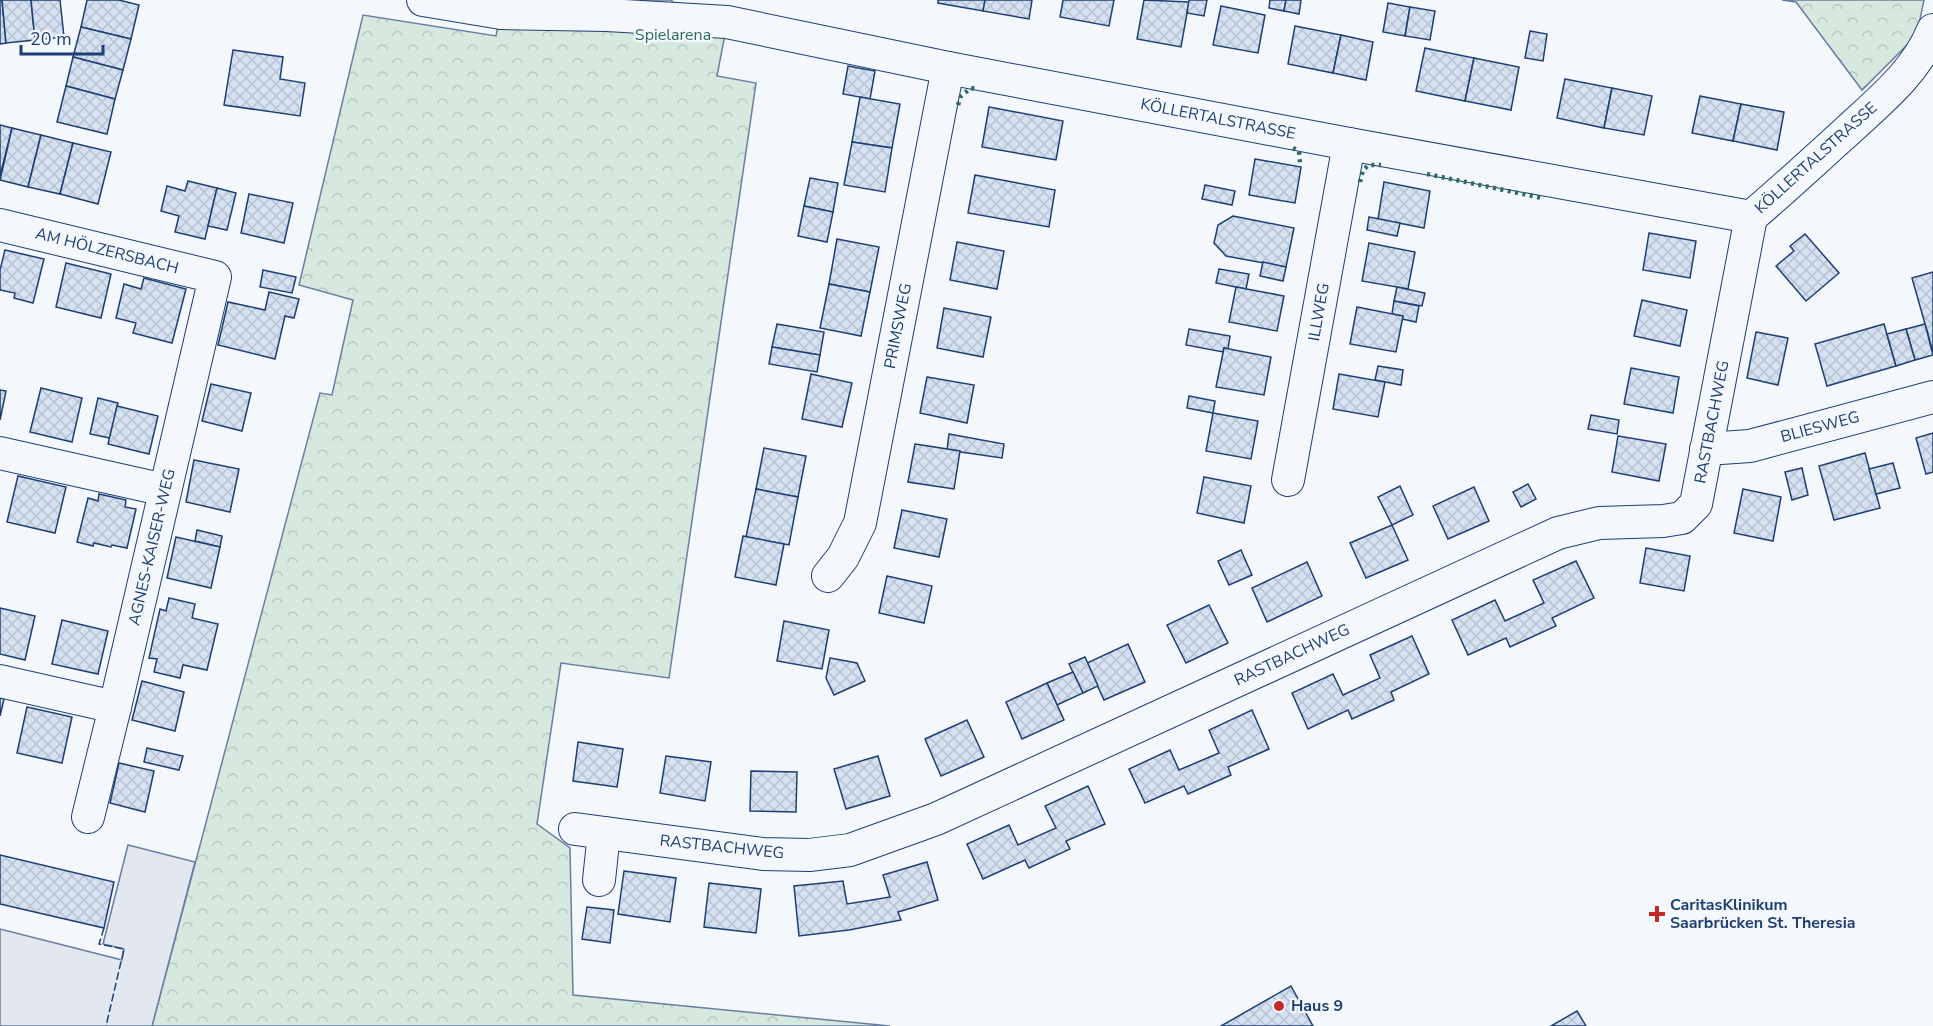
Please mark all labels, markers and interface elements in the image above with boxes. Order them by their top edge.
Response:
scale bar [21,18,104,56]
park label: Spielarena [635,24,711,46]
text: 20 m [30,27,72,51]
street label: KÖLLERTALSTRASSE [1138,93,1298,145]
street label: KÖLLERTALSTRASSE [1750,97,1882,219]
street label: AM HÖLZERSBACH [33,223,181,279]
street label: PRIMSWEG [879,281,917,371]
street label: ILLWEG [1303,281,1335,343]
street label: RASTBACHWEG [1689,359,1735,485]
street label: BLIESWEG [1778,406,1862,448]
street label: AGNES-KAISER-WEG [123,466,181,628]
street label: RASTBACHWEG [1231,619,1353,691]
street label: RASTBACHWEG [659,830,785,864]
place label: CaritasKlinikum Saarbrücken St. Theresia [1670,894,1856,934]
marker: CaritasKlinikum Saarbrücken St. Theresia [1648,905,1666,923]
place label: Haus 9 [1291,995,1343,1017]
marker: Haus 9 [1272,999,1286,1013]

